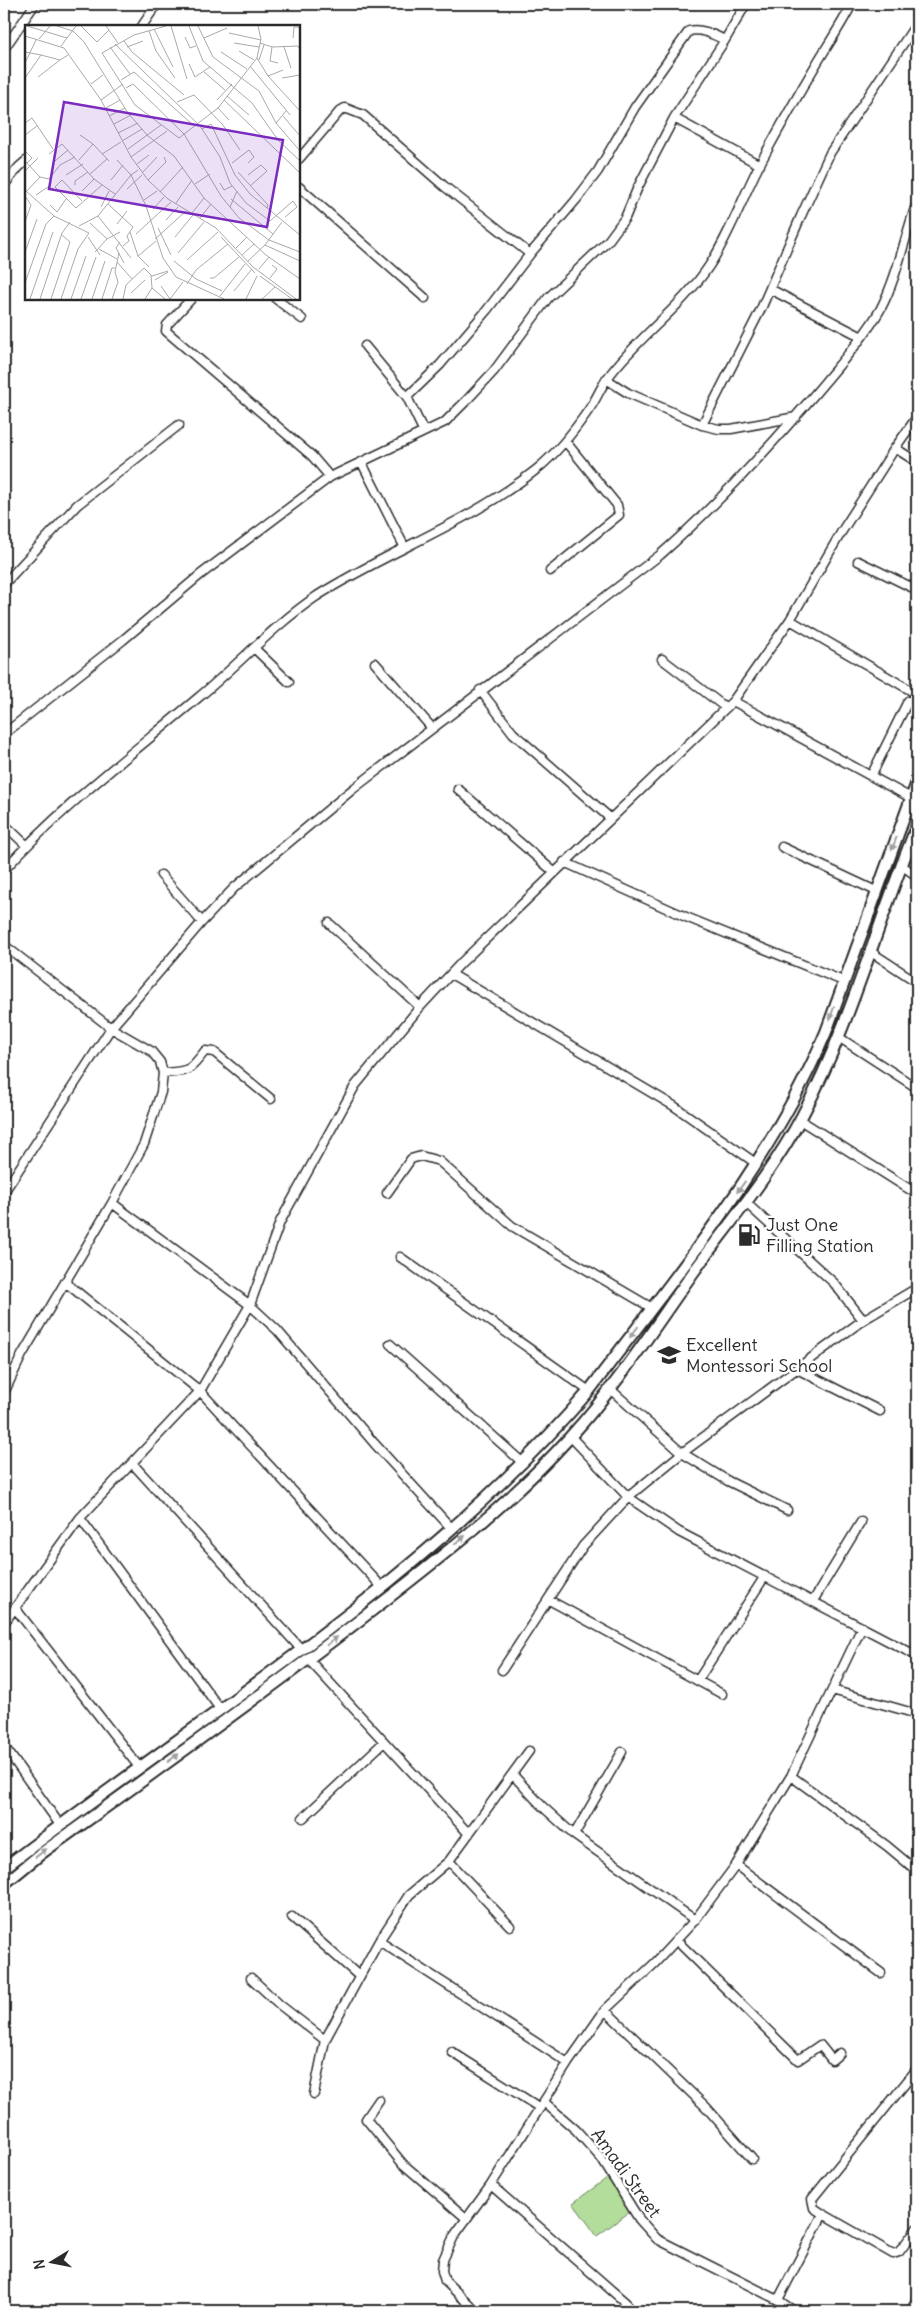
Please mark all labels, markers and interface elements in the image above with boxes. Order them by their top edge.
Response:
inset map [25,25,300,300]
one-way arrow [890,836,897,851]
one-way arrow [828,1005,836,1020]
one-way arrow [736,1180,746,1194]
place label: Just One Filling Station [766,1213,874,1257]
fuel station icon: Just One Filling Station [736,1222,762,1248]
one-way arrow [629,1325,639,1339]
place label: Excellent Montessori School [686,1333,832,1377]
school or university icon: Excellent Montessori School [656,1342,682,1368]
one-way arrow [453,1535,466,1546]
one-way arrow [325,1636,338,1647]
one-way arrow [166,1753,180,1763]
one-way arrow [35,1848,48,1859]
street label: Amadi Street [586,2124,666,2222]
north arrow [28,2238,78,2288]
text: N [29,2258,49,2271]

